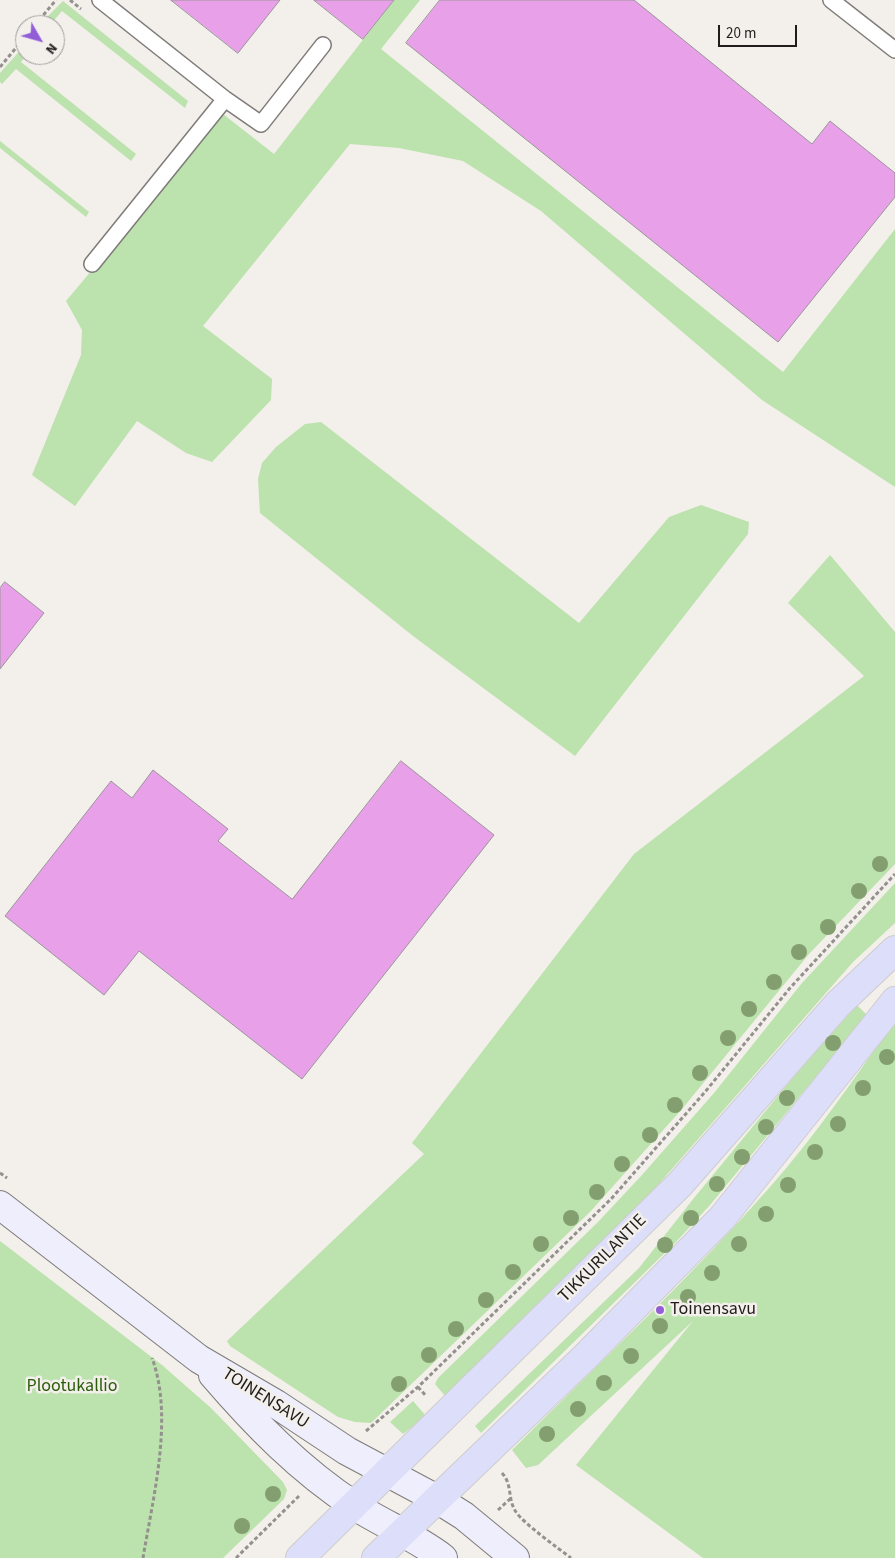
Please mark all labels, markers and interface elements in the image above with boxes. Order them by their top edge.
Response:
north arrow [15,15,65,65]
scale bar [720,15,799,47]
text: 20 m [726,23,756,44]
text: N [40,39,62,58]
street label: TIKKURILANTIE [554,1210,652,1308]
place label: Toinensavu [670,1299,756,1321]
marker: Toinensavu [654,1304,666,1316]
street label: TOINENSAVU [217,1364,313,1434]
park label: Plootukallio [26,1376,118,1398]

